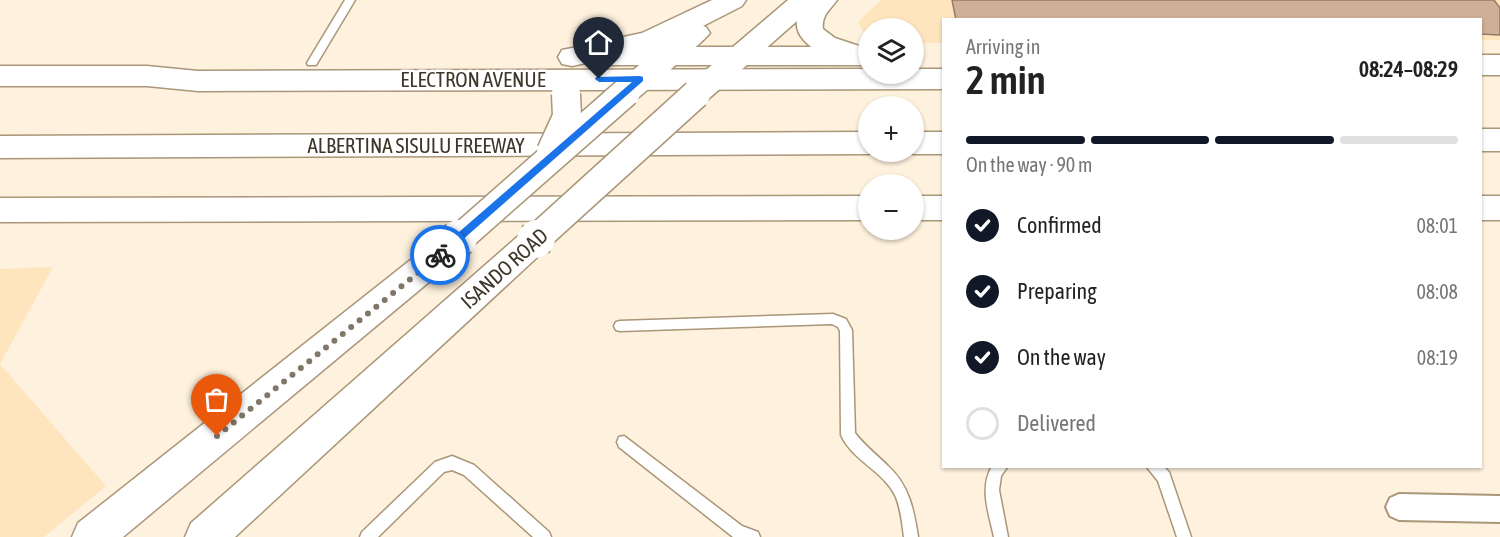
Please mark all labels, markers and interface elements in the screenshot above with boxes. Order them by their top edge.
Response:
pin [573,17,624,79]
map controls [858,18,924,240]
button: layers [858,18,924,84]
icon: home [582,26,615,59]
text: Arriving in [966,35,1040,58]
text: 08:24–08:29 [1359,56,1458,82]
text: 2 min [966,58,1046,102]
street label: ELECTRON AVENUE [400,67,546,91]
button: + [858,96,924,162]
street label: ALBERTINA SISULU FREEWAY [308,133,525,157]
text: On the way · 90 m [966,153,1092,176]
button: − [858,174,924,240]
icon: check [966,209,999,242]
text: Confirmed [1017,212,1102,238]
text: 08:01 [1416,214,1458,237]
street label: ISANDO ROAD [456,223,552,313]
courier [410,225,470,285]
icon: bike [424,239,457,272]
icon: check [966,275,999,308]
text: Preparing [1017,278,1097,304]
text: 08:08 [1416,280,1458,303]
icon: check [966,341,999,374]
text: On the way [1017,344,1106,370]
text: 08:19 [1417,346,1458,369]
pin [191,374,242,436]
icon: bag [200,383,233,416]
text: Delivered [1017,410,1096,436]

